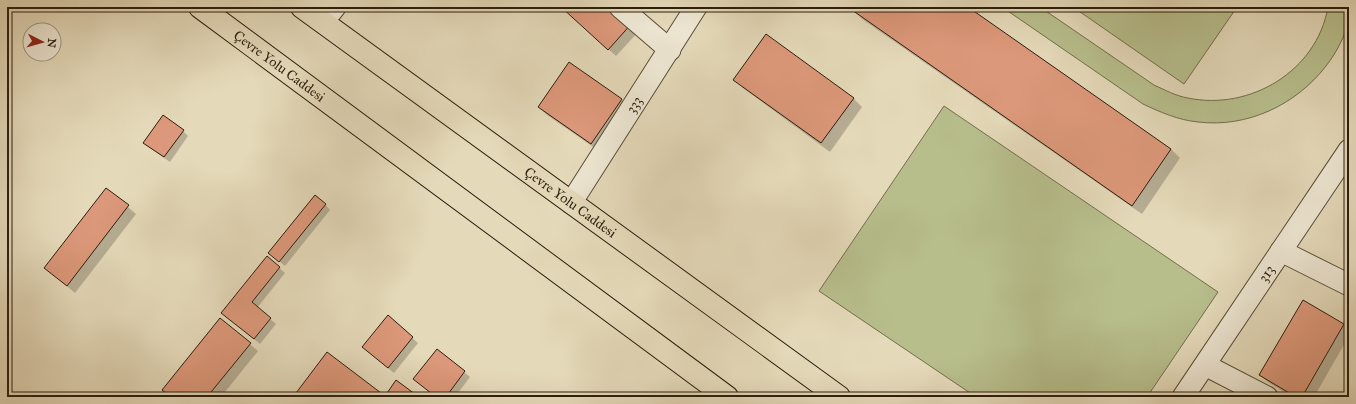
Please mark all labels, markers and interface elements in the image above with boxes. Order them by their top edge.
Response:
north arrow [22,22,62,62]
street label: Çevre Yolu Caddesi [230,27,329,106]
text: N [44,38,58,49]
street label: 333 [623,93,646,116]
street label: Çevre Yolu Caddesi [521,163,620,242]
street label: 313 [1255,262,1278,285]

